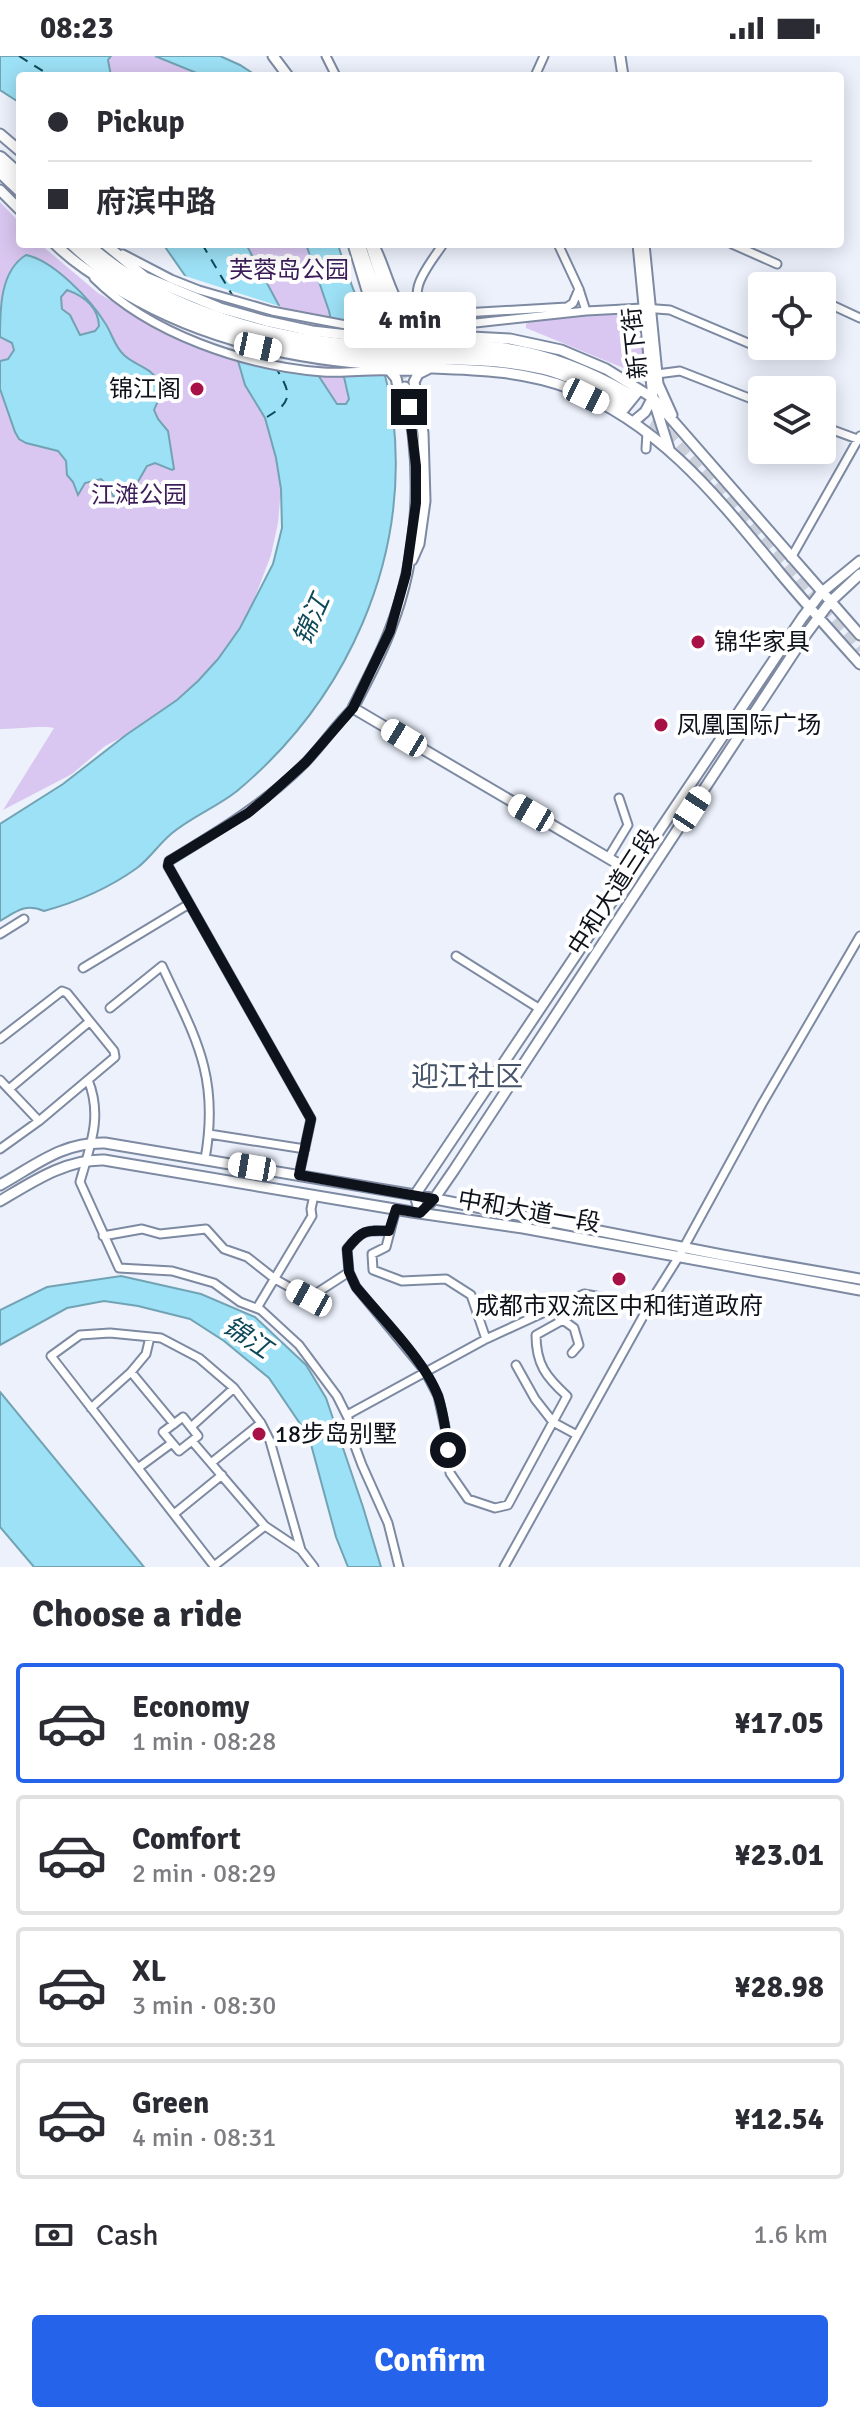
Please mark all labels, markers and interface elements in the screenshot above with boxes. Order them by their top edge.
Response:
text: 08:23 [40,10,114,47]
text: Pickup [96,104,185,141]
text: 府滨中路 [96,184,216,221]
park label: 芙蓉岛公园 [229,255,349,285]
map controls [748,272,836,464]
button: locate [748,272,836,360]
callout: 4 min [343,291,475,347]
text: 4 min [379,304,441,336]
street label: 新下街 [616,306,654,380]
car [232,330,284,364]
place label: 锦江阁 [109,374,181,404]
car [559,375,613,417]
button: layers [748,376,836,464]
marker: 锦江阁 [188,380,206,398]
route end [391,389,427,425]
park label: 江滩公园 [91,480,187,510]
water label: 锦江 [287,587,338,650]
place label: 锦华家具 [714,627,810,657]
marker: 锦华家具 [689,633,707,651]
place label: 凤凰国际广场 [677,710,821,740]
car [377,715,431,761]
marker: 凤凰国际广场 [652,716,670,734]
car [669,782,715,836]
car [504,791,558,835]
street label: 中和大道三段 [561,823,665,961]
district label: 迎江社区 [411,1060,523,1094]
car [226,1151,278,1183]
street label: 中和大道一段 [455,1184,603,1238]
marker: 成都市双流区中和街道政府 [610,1270,628,1288]
car [282,1276,336,1320]
place label: 成都市双流区中和街道政府 [475,1291,763,1321]
water label: 锦江 [216,1310,280,1367]
place label: 18步岛别墅 [275,1419,397,1449]
marker: 18步岛别墅 [250,1425,268,1443]
route start [430,1432,466,1468]
text: Choose a ride [32,1592,242,1637]
icon: car [36,1687,108,1759]
text: Economy [132,1689,249,1726]
text: ¥17.05 [734,1705,824,1742]
text: 1 min · 08:28 [132,1726,276,1758]
icon: car [36,1819,108,1891]
text: Comfort [132,1821,241,1858]
text: ¥23.01 [734,1837,824,1874]
text: 2 min · 08:29 [132,1858,276,1890]
icon: car [36,1951,108,2023]
text: XL [132,1953,166,1990]
text: ¥28.98 [734,1969,824,2006]
text: 3 min · 08:30 [132,1990,276,2022]
icon: car [36,2083,108,2155]
text: Green [132,2085,209,2122]
text: ¥12.54 [734,2101,824,2138]
text: 4 min · 08:31 [132,2122,276,2154]
icon: cash [32,2213,76,2257]
text: Cash [96,2217,159,2254]
text: 1.6 km [754,2219,828,2251]
button: Confirm [32,2315,828,2407]

